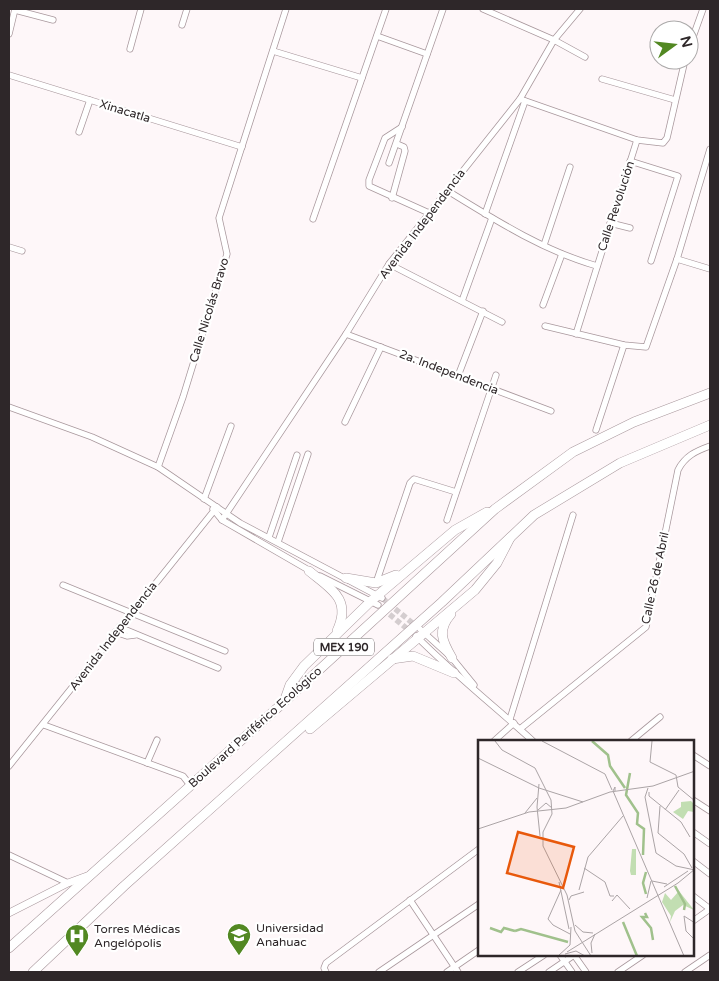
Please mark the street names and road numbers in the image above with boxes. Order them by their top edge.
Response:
street label: Xinacatla [98,97,152,125]
street label: Calle Revolución [595,159,637,253]
street label: Avenida Independencia [376,166,468,282]
street label: Calle Nicolás Bravo [186,256,232,364]
street label: 2a. Independencia [397,347,501,397]
street label: Calle 26 de Abril [638,531,672,625]
street label: Avenida Independencia [66,579,160,693]
road number: MEX 190 [314,638,374,656]
street label: Boulevard Periférico Ecológico [186,664,324,790]

